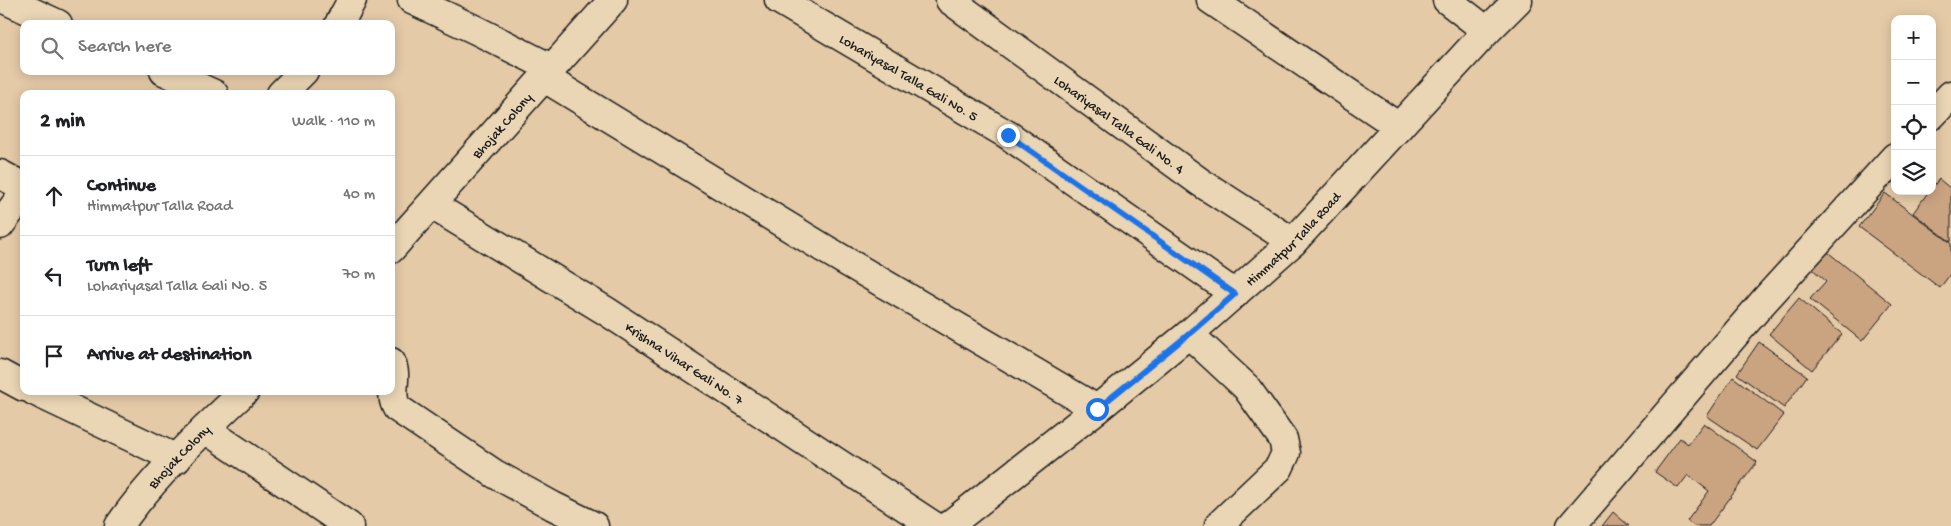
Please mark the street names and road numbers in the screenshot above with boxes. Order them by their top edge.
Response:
street label: Lohariyasal Talla Gali No. 5 [835,31,980,126]
street label: Lohariyasal Talla Gali No. 4 [1050,73,1187,179]
street label: Bhojak Colony [469,90,537,164]
street label: Himmatpur Talla Road [1243,188,1347,291]
street label: Krishna Vihar Gali No. 7 [621,320,746,410]
street label: Bhojak Colony [145,422,215,494]

